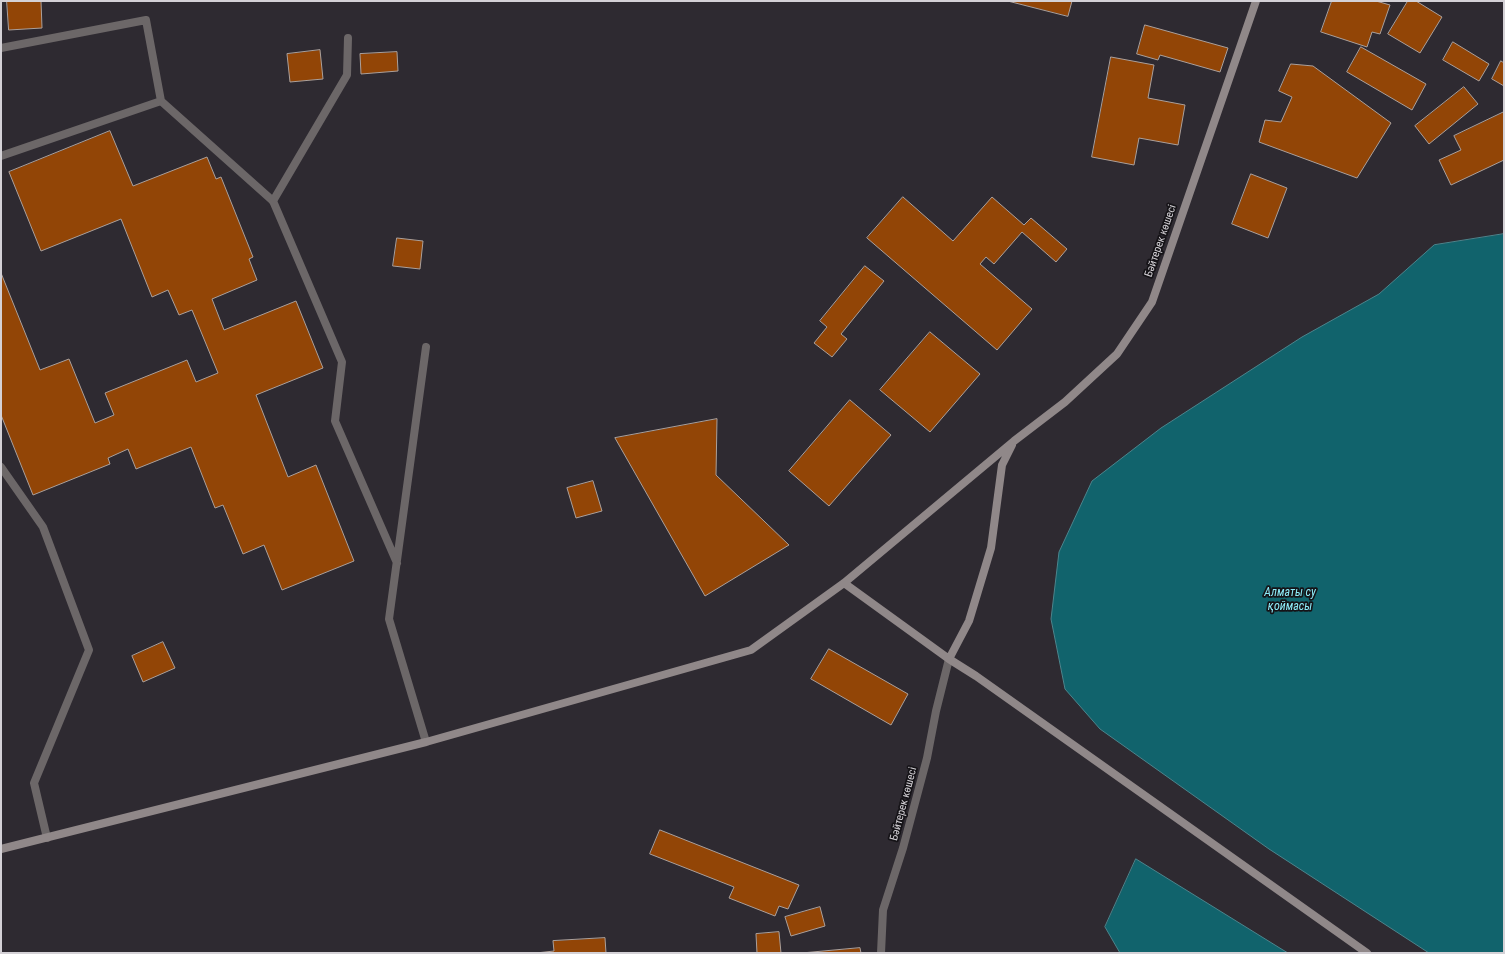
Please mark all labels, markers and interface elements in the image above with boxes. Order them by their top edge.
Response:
street label: Бәйтерек көшесі [1142,203,1180,279]
water label: Алматы су қоймасы [1264,586,1316,614]
street label: Бәйтерек көшесі [888,766,920,842]

